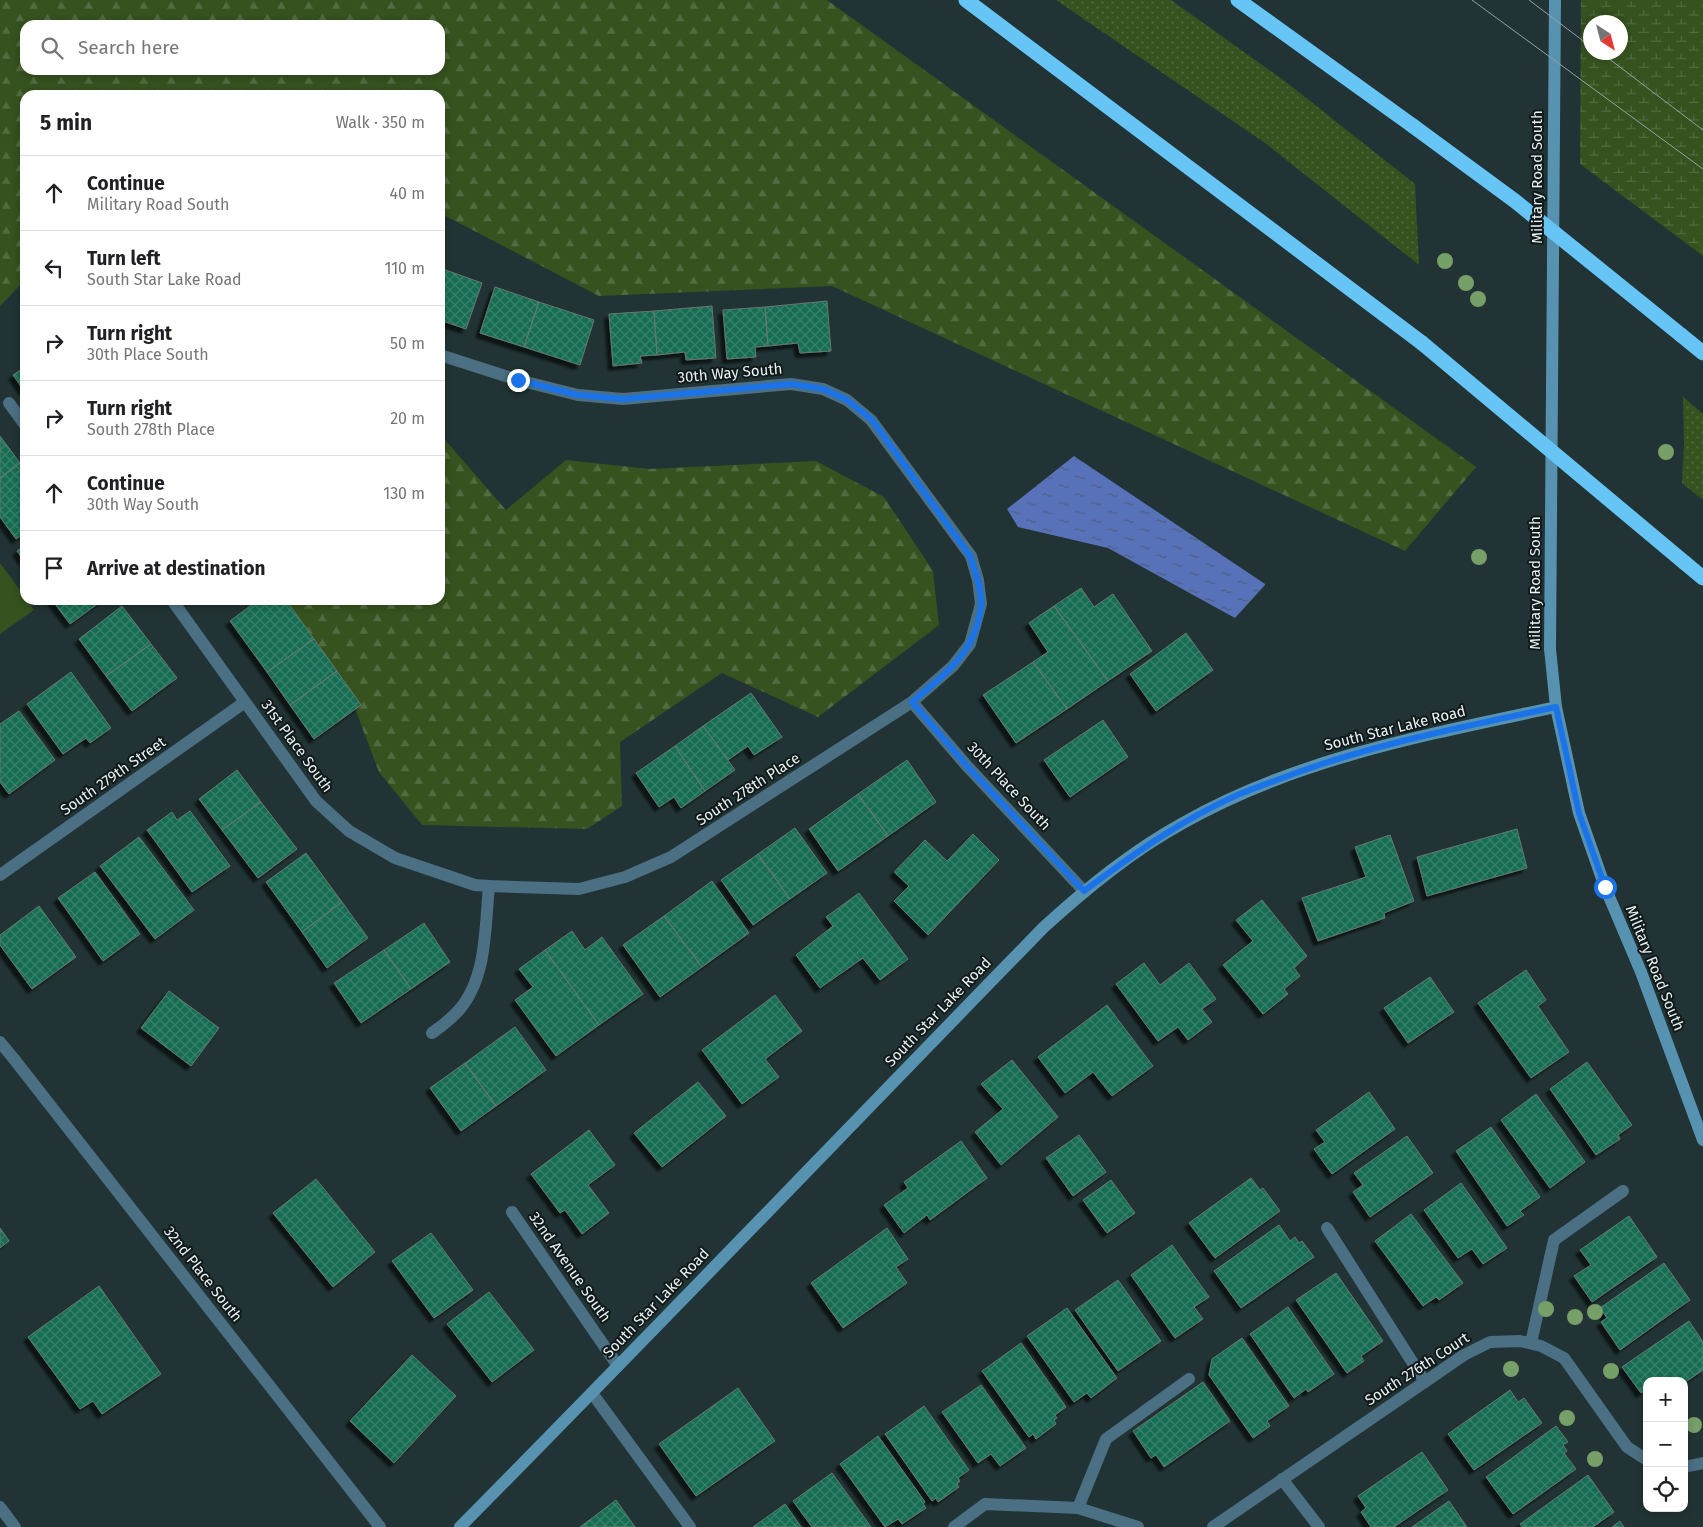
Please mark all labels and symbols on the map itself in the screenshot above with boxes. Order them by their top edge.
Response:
north arrow [1583,15,1628,60]
street label: Military Road South [1528,110,1546,244]
street label: 30th Way South [677,359,783,387]
route end [507,369,530,392]
street label: Military Road South [1526,516,1544,650]
street label: 31st Place South [257,696,337,796]
street label: South Star Lake Road [1322,702,1468,754]
street label: South 279th Street [57,733,170,819]
street label: 30th Place South [964,738,1054,834]
street label: South 278th Place [693,749,803,829]
route start [1594,876,1617,899]
street label: Military Road South [1622,903,1688,1033]
street label: South Star Lake Road [881,954,995,1070]
street label: 32nd Avenue South [525,1209,615,1325]
street label: 32nd Place South [160,1223,246,1325]
street label: South Star Lake Road [599,1245,713,1361]
street label: South 276th Court [1362,1328,1473,1409]

